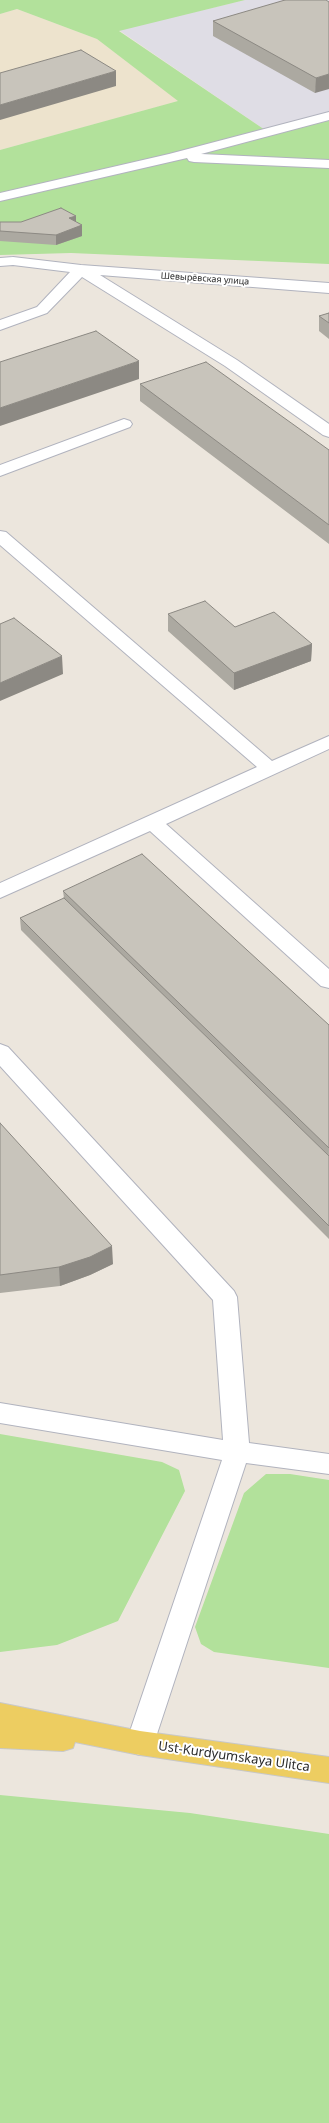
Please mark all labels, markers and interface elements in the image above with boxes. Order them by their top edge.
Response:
street label: Шевырёвская улица [160,271,250,287]
street label: Ust-Kurdyumskaya Ulitca [157,1739,311,1775]

